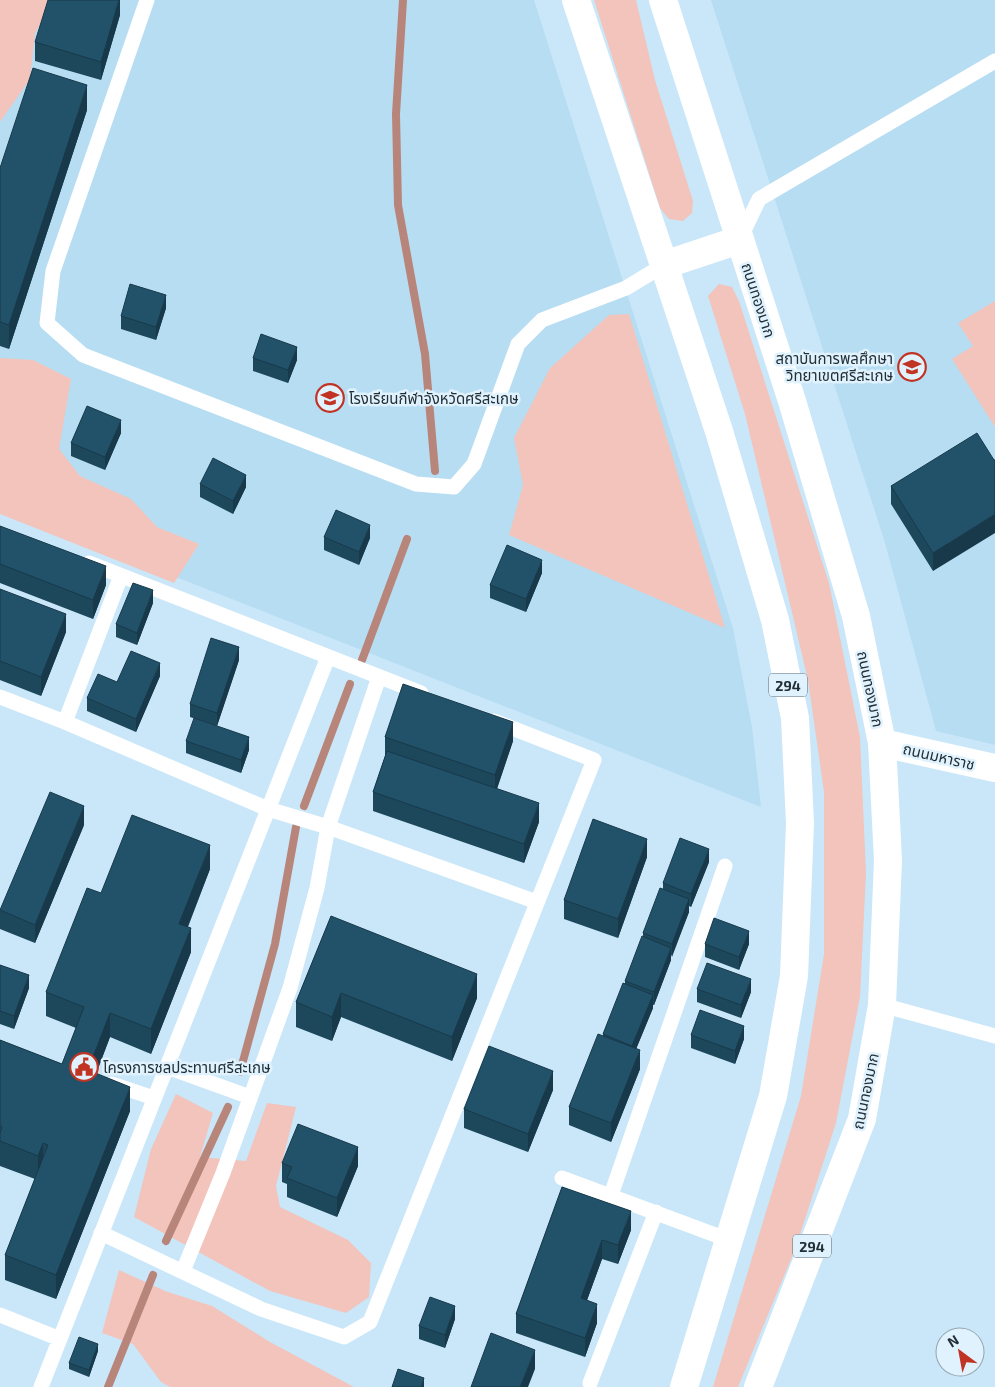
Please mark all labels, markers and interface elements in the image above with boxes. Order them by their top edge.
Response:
street label: ถนนทองมาก [738,260,780,340]
place label: สถาบันการพลศึกษา วิทยาเขตศรีสะเกษ [776,349,893,384]
school or university icon: สถาบันการพลศึกษา วิทยาเขตศรีสะเกษ [897,352,927,382]
school or university icon: โรงเรียนกีฬาจังหวัดศรีสะเกษ [315,383,345,413]
place label: โรงเรียนกีฬาจังหวัดศรีสะเกษ [349,389,519,407]
street label: ถนนทองมาก [854,649,888,729]
road number: 294 [769,674,807,696]
street label: ถนนมหาราช [901,739,977,773]
street label: ถนนทองมาก [848,1051,882,1131]
public building icon: โครงการชลประทานศรีสะเกษ [69,1052,99,1082]
place label: โครงการชลประทานศรีสะเกษ [103,1058,271,1076]
road number: 294 [793,1234,831,1258]
north arrow [935,1327,985,1377]
text: N [944,1331,962,1350]

